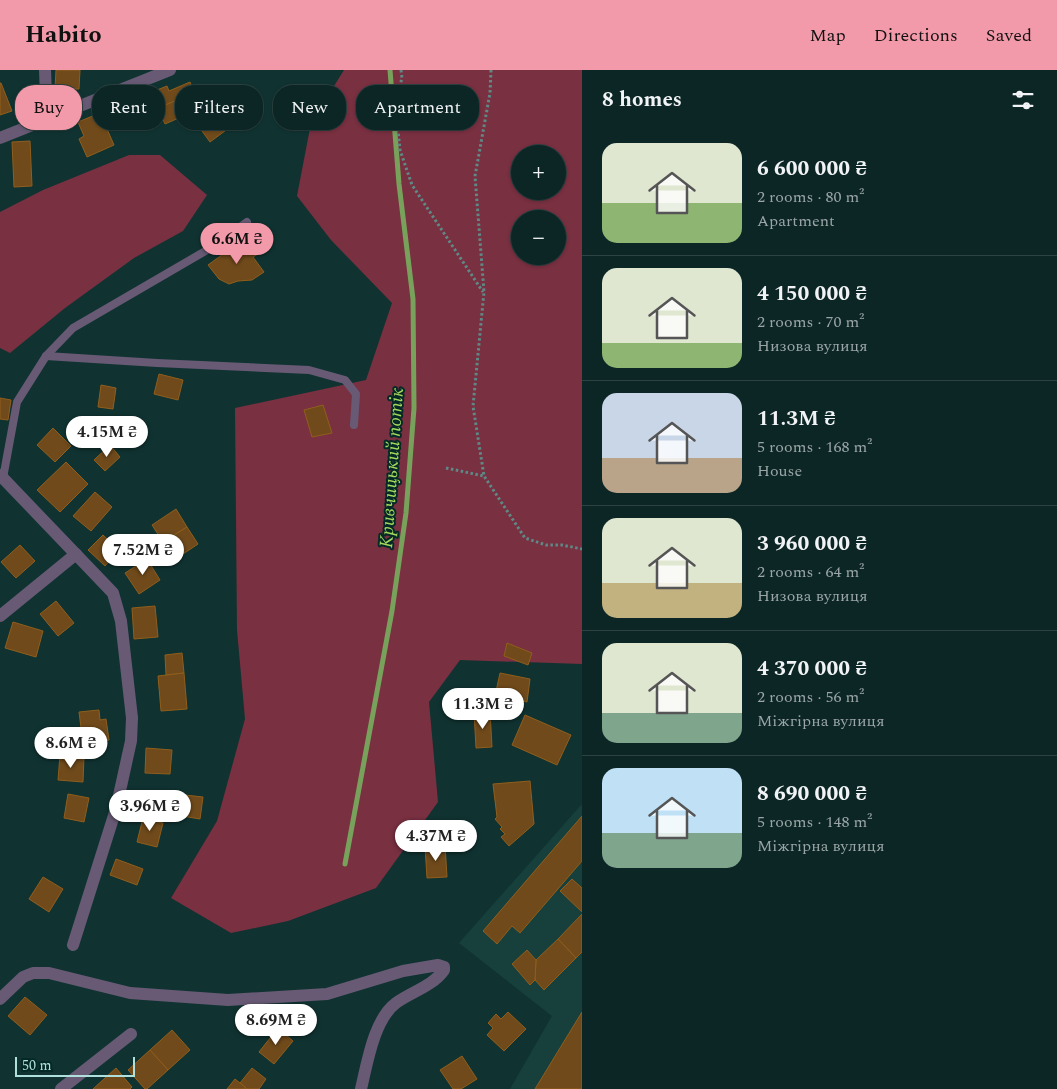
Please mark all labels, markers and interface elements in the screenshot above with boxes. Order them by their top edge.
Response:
text: Habito [25,17,102,53]
text: Map [810,22,846,49]
text: Directions [874,22,958,49]
text: Saved [986,22,1032,49]
text: 8 homes [602,84,682,116]
chip: Buy [15,85,82,130]
chip: Rent [92,85,165,130]
chip: Filters [175,85,263,130]
chip: New [273,85,346,130]
chip: Apartment [356,85,479,130]
icon: filters [1009,86,1037,114]
map controls [511,145,566,265]
button: + [511,145,566,200]
text: 6 600 000 ₴ [757,153,867,185]
icon: home [642,163,702,223]
text: 2 rooms · 80 m² [757,185,864,209]
text: Apartment [757,209,835,233]
button: − [511,210,566,265]
pin: 6.6M ₴ [196,222,278,265]
text: 6.6M ₴ [211,227,263,251]
text: 4 150 000 ₴ [757,278,867,310]
icon: home [642,288,702,348]
text: 2 rooms · 70 m² [757,310,864,334]
text: Низова вулиця [757,334,868,358]
water label: Кривчицький потік [372,387,412,549]
text: 11.3M ₴ [757,403,836,435]
icon: home [642,413,702,473]
pin: 4.15M ₴ [61,416,153,458]
text: 4.15M ₴ [77,420,137,444]
text: 5 rooms · 168 m² [757,435,872,459]
text: House [757,459,802,483]
text: 3 960 000 ₴ [757,528,867,560]
pin: 7.52M ₴ [97,534,189,576]
text: 7.52M ₴ [113,538,173,562]
icon: home [642,538,702,598]
text: 2 rooms · 64 m² [757,560,864,584]
text: Низова вулиця [757,584,868,608]
text: 4 370 000 ₴ [757,653,867,685]
icon: home [642,663,702,723]
text: 2 rooms · 56 m² [757,685,864,709]
pin: 11.3M ₴ [437,688,529,730]
text: 11.3M ₴ [453,692,513,716]
text: Міжгірна вулиця [757,709,884,733]
pin: 8.6M ₴ [30,726,112,769]
text: 8.6M ₴ [45,731,97,755]
text: 8 690 000 ₴ [757,778,867,810]
icon: home [642,788,702,848]
pin: 3.96M ₴ [104,790,196,832]
text: 3.96M ₴ [120,794,180,818]
text: 5 rooms · 148 m² [757,810,872,834]
pin: 4.37M ₴ [390,820,482,862]
text: 4.37M ₴ [406,824,466,848]
text: Міжгірна вулиця [757,834,884,858]
pin: 8.69M ₴ [230,1004,322,1046]
text: 8.69M ₴ [246,1008,306,1032]
scale bar [15,1054,135,1077]
text: 50 m [22,1055,52,1076]

